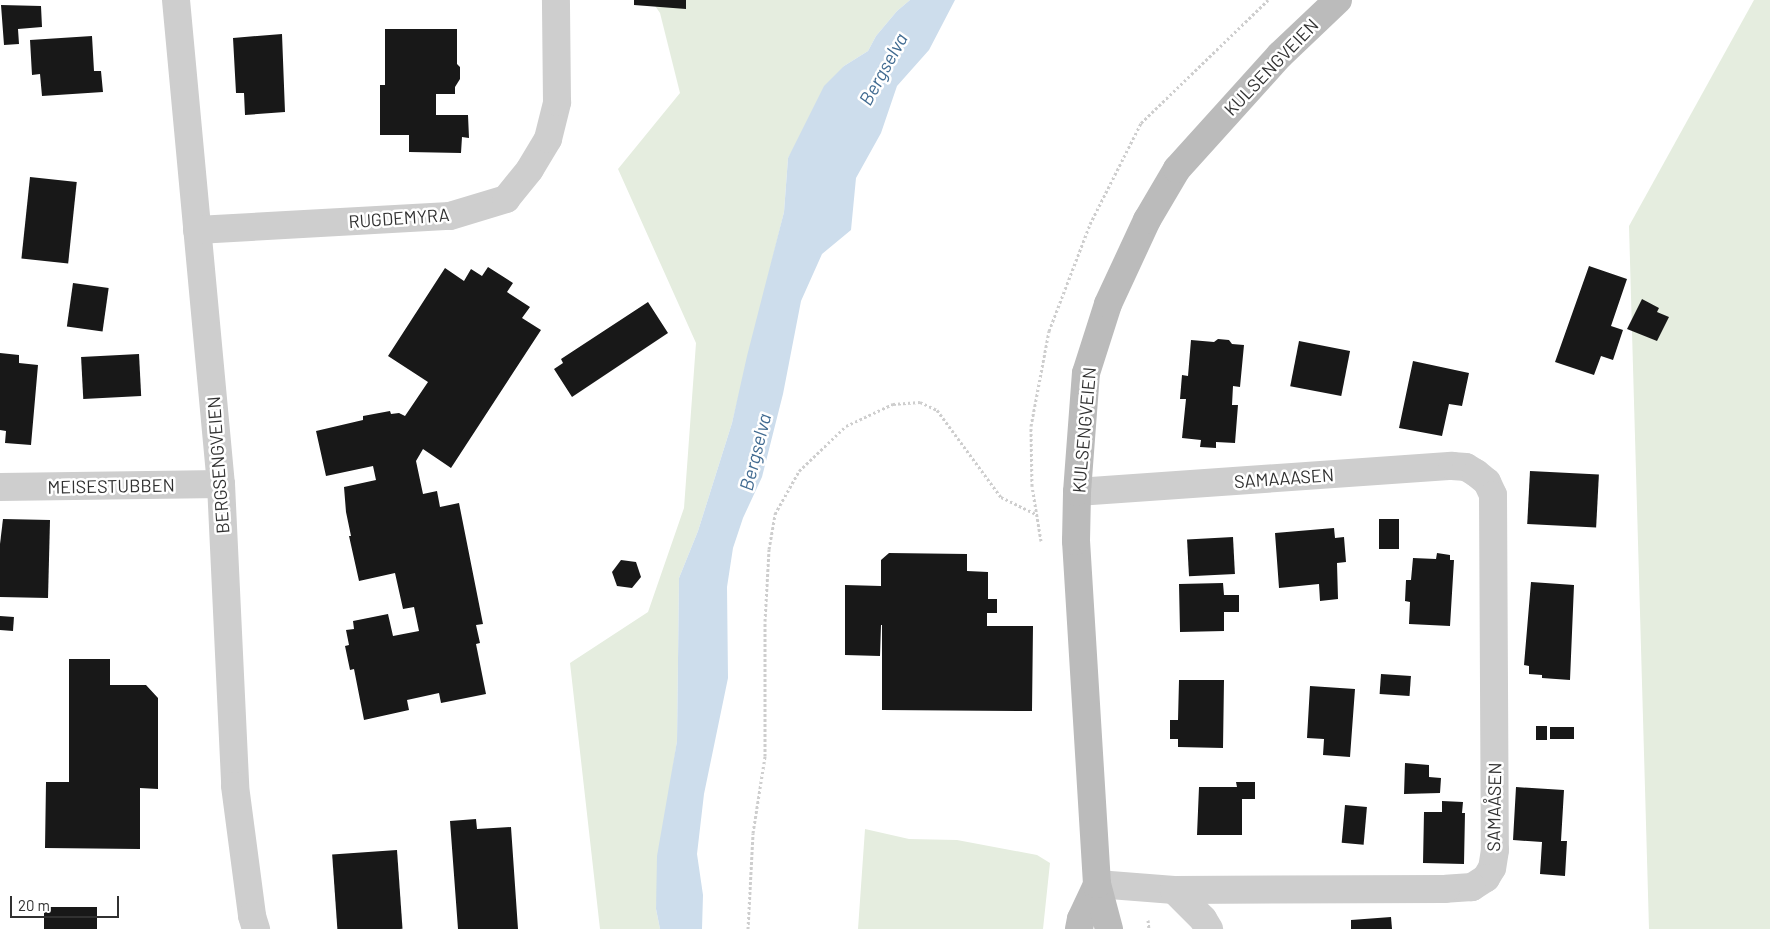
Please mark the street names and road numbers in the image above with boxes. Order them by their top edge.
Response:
street label: KULSENGVEIEN [1219,14,1323,120]
street label: RUGDEMYRA [348,204,450,232]
street label: KULSENGVEIEN [1068,366,1100,494]
street label: BERGSENGVEIEN [202,396,234,534]
street label: SAMAAASEN [1233,464,1335,492]
street label: MEISESTUBBEN [47,474,175,498]
street label: SAMAÅSEN [1482,762,1506,852]

